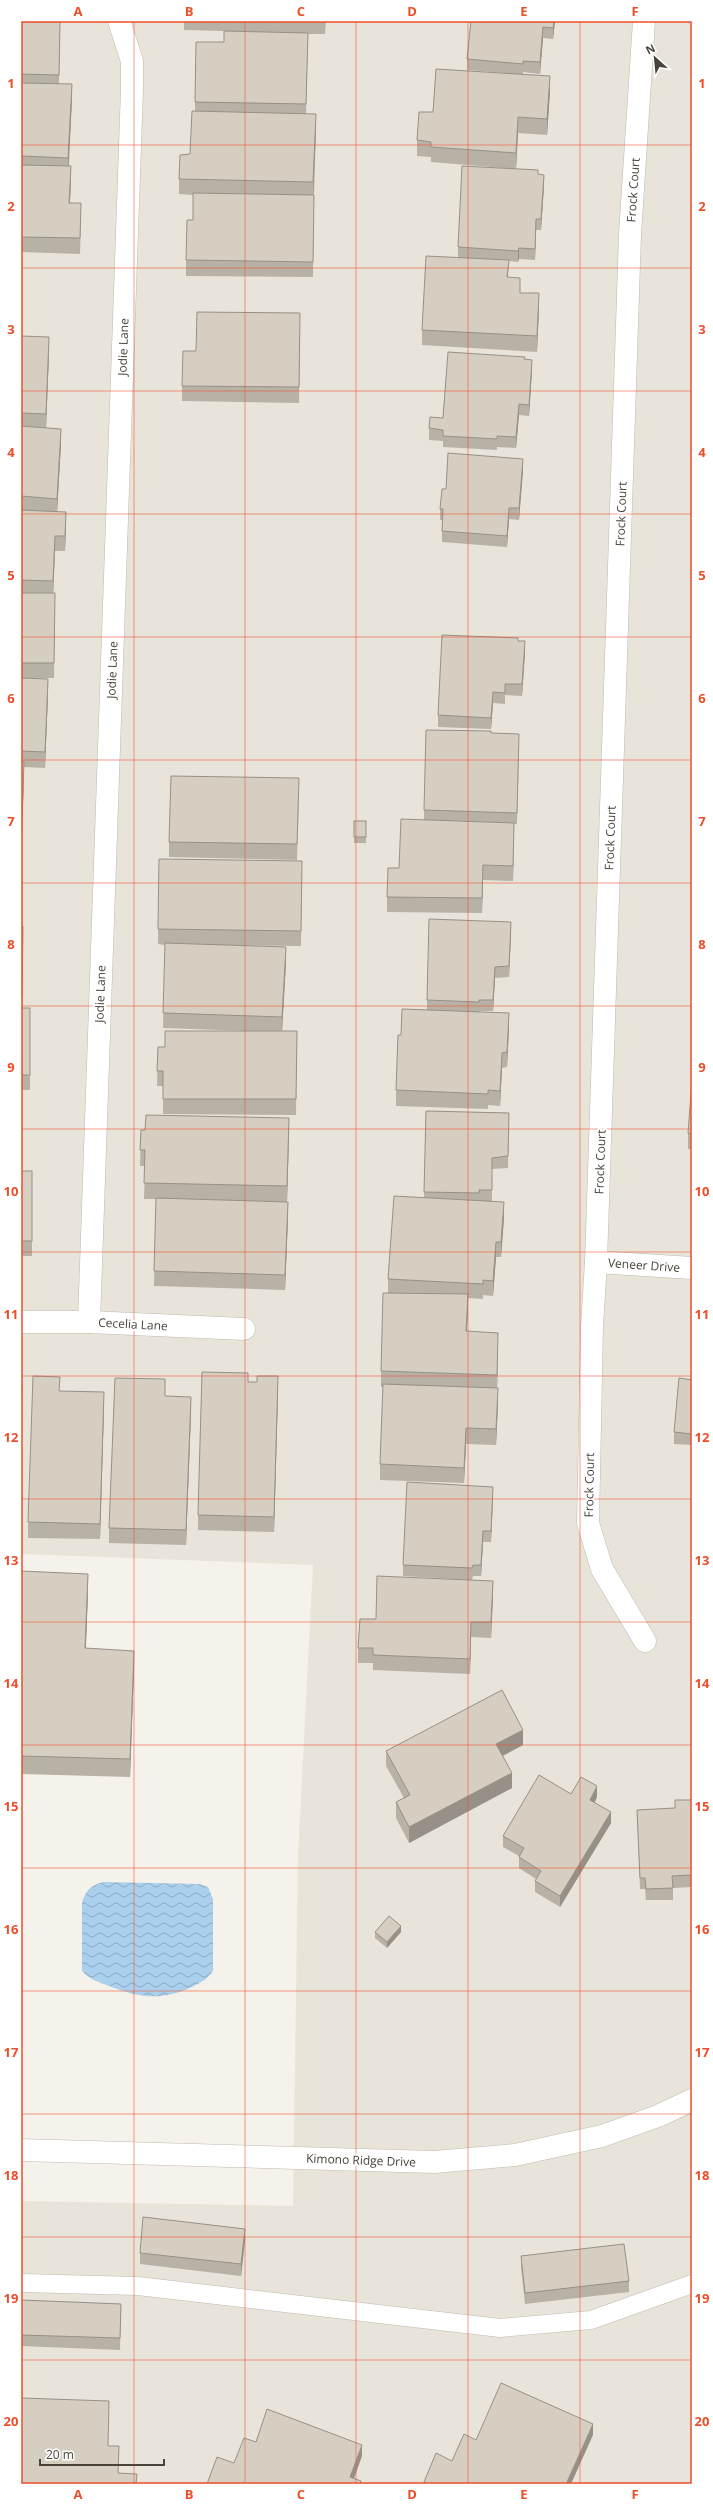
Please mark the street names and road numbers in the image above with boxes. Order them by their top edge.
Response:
street label: Frock Court [622,157,644,223]
street label: Jodie Lane [113,318,133,377]
street label: Frock Court [611,481,631,547]
street label: Jodie Lane [102,641,122,700]
street label: Frock Court [600,805,620,871]
street label: Jodie Lane [90,965,110,1024]
street label: Frock Court [590,1129,610,1195]
street label: Veneer Drive [607,1254,681,1276]
street label: Cecelia Lane [98,1314,168,1334]
street label: Frock Court [580,1452,598,1518]
street label: Kimono Ridge Drive [306,2150,416,2170]

